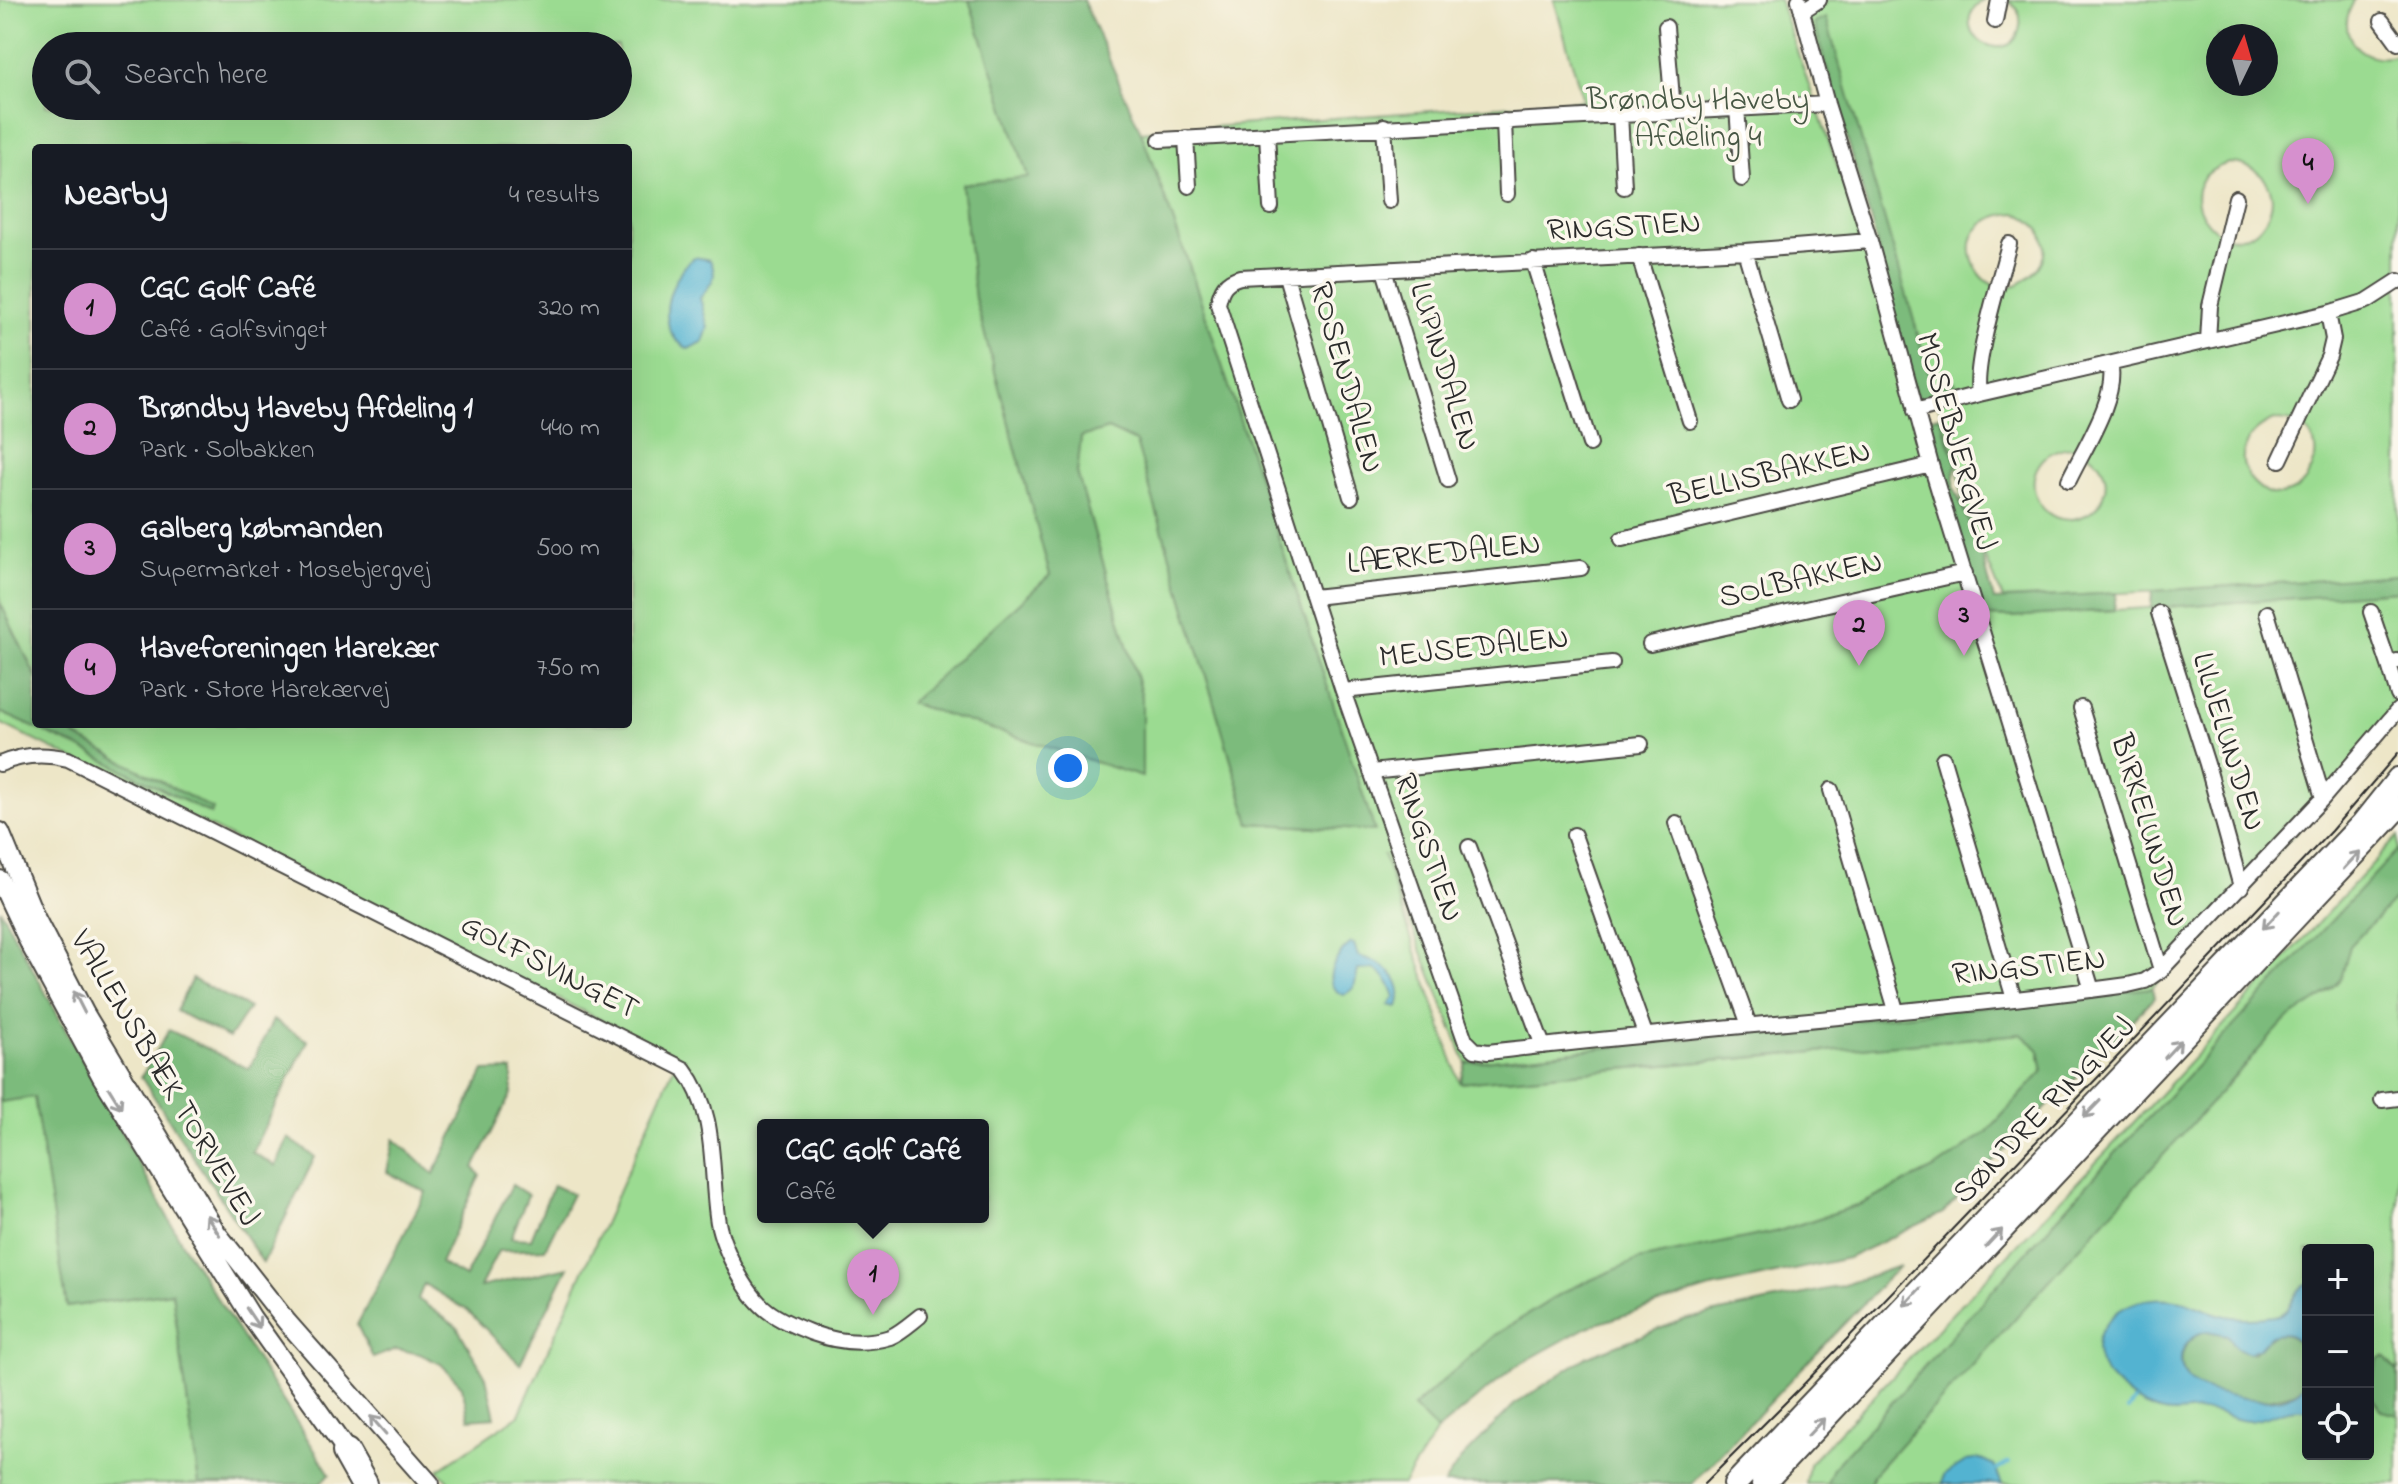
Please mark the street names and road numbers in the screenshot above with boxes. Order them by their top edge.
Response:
street label: RINGSTIEN [1546,200,1702,256]
street label: ROSENDALEN [1295,277,1395,479]
street label: LUPINDALEN [1395,277,1491,457]
street label: MOSEBJERGVEJ [1901,327,2009,557]
street label: BELLISBAKKEN [1663,429,1876,521]
street label: LÆRKEDALEN [1345,521,1543,589]
street label: SOLBAKKEN [1714,539,1888,623]
street label: MEJSEDALEN [1377,616,1571,682]
street label: LILJELUNDEN [2178,647,2276,837]
street label: BIRKELUNDEN [2096,728,2200,933]
street label: RINGSTIEN [1380,767,1474,929]
street label: GOLFSVINGET [451,903,647,1033]
street label: VALLENSBÆK TORVEVEJ [56,921,271,1236]
street label: RINGSTIEN [1950,937,2108,999]
street label: SØNDRE RINGVEJ [1942,1006,2148,1216]

